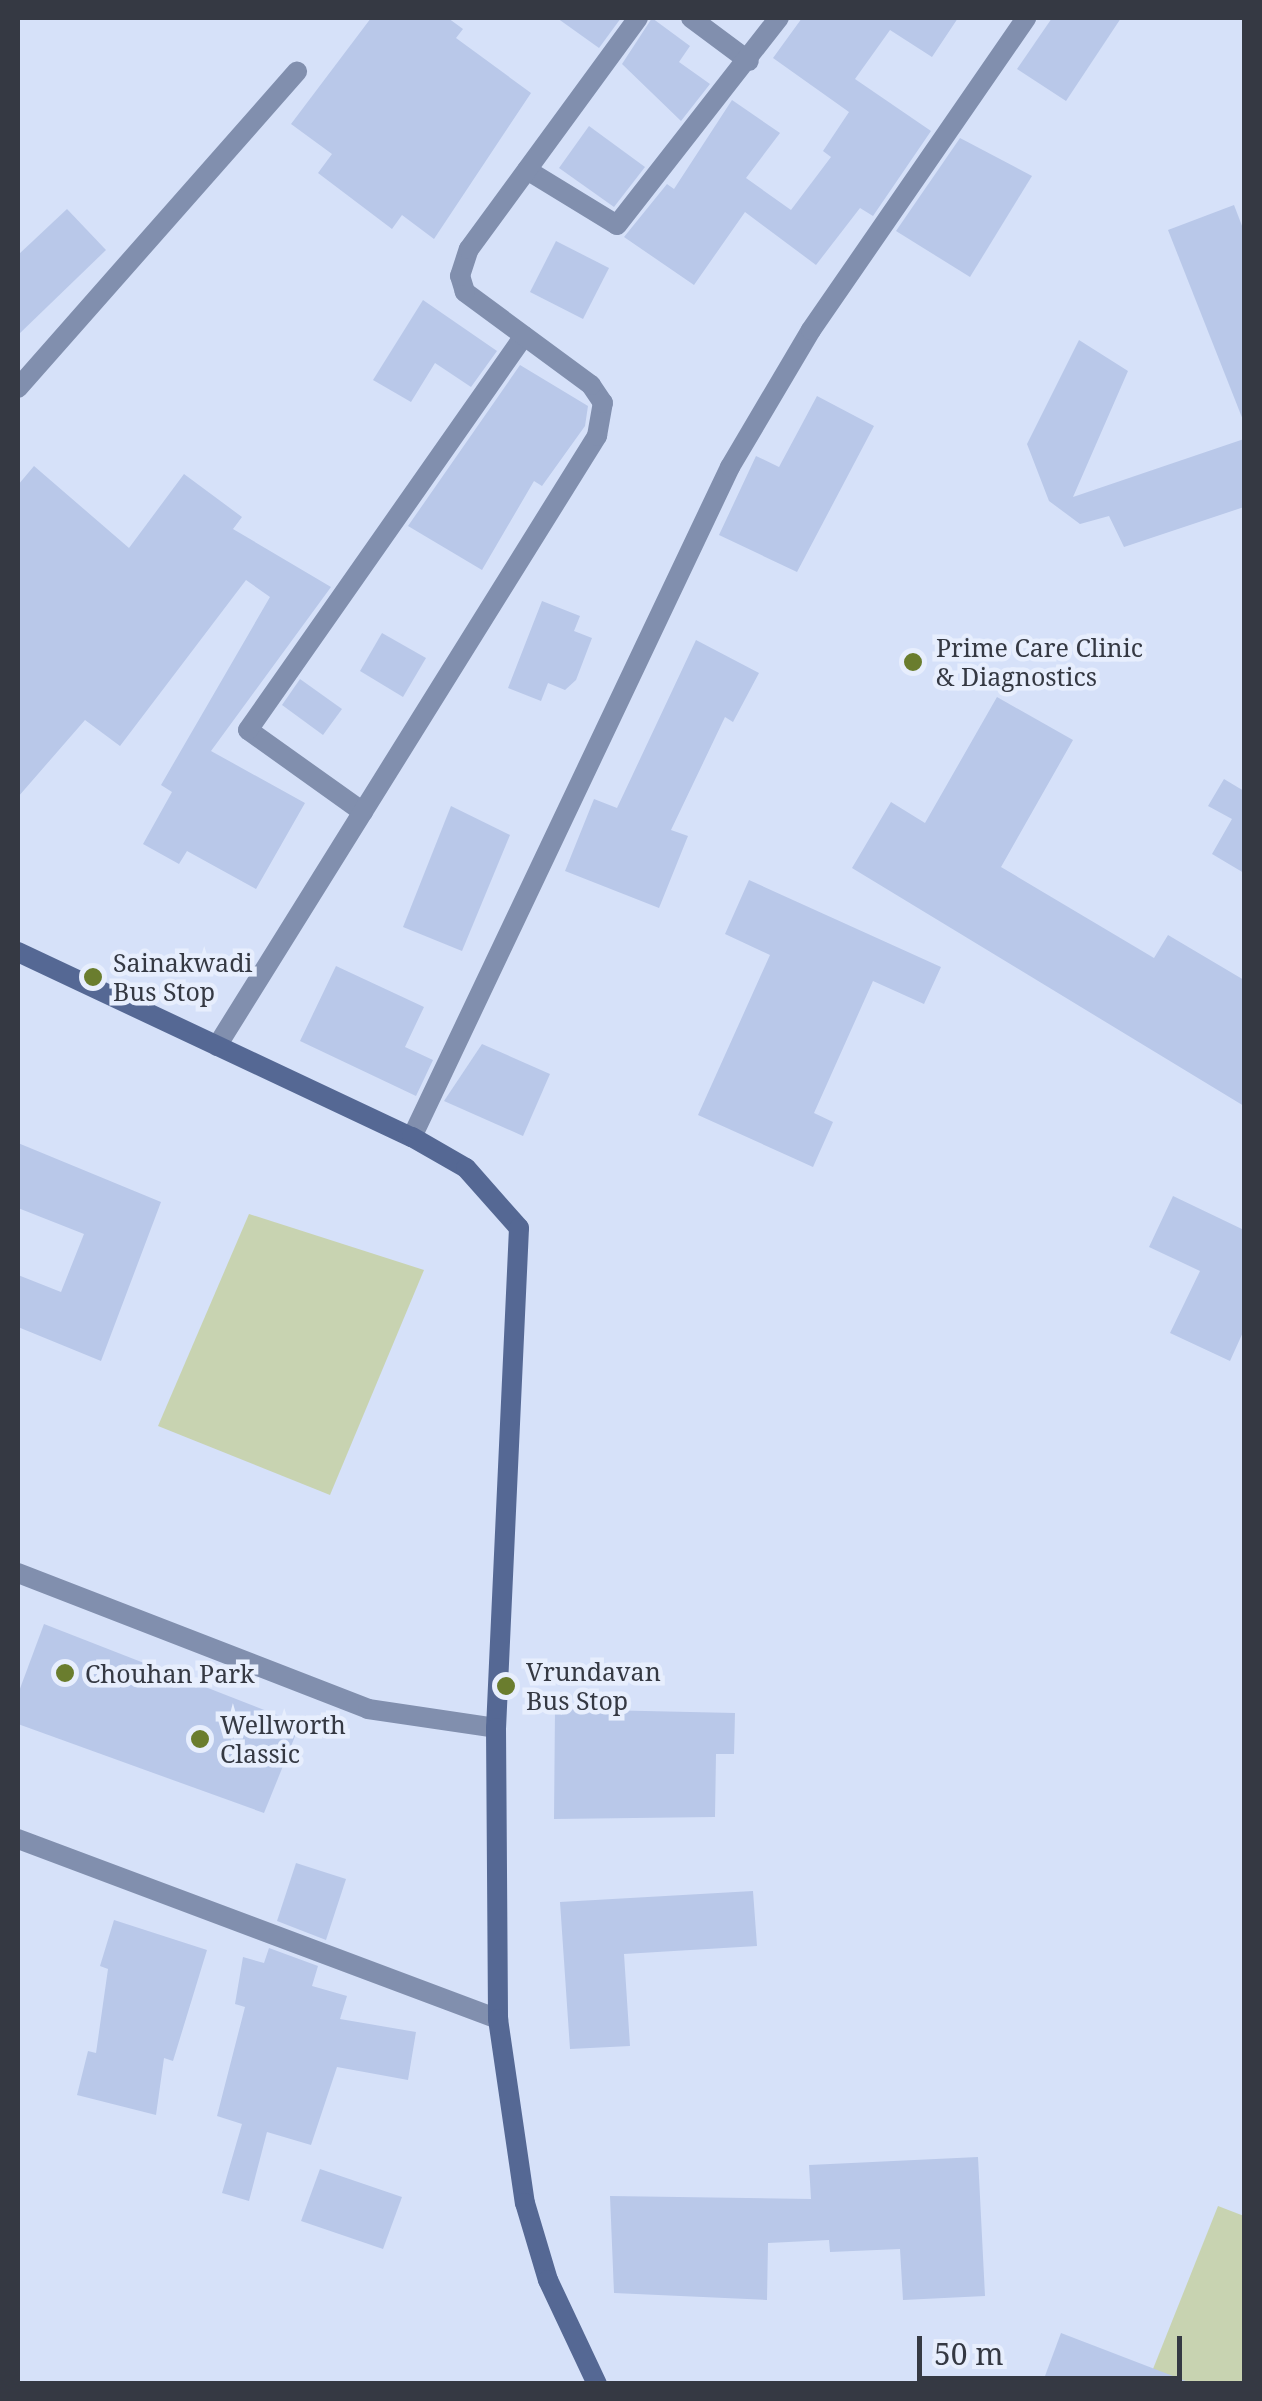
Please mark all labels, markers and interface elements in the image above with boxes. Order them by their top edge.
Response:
place label: Prime Care Clinic & Diagnostics [936,633,1143,692]
marker: Prime Care Clinic & Diagnostics [900,649,926,675]
place label: Sainakwadi Bus Stop [113,948,252,1007]
marker: Sainakwadi Bus Stop [82,966,104,988]
place label: Vrundavan Bus Stop [526,1657,661,1716]
place label: Chouhan Park [85,1658,255,1688]
marker: Chouhan Park [54,1662,76,1684]
marker: Vrundavan Bus Stop [495,1675,517,1697]
place label: Wellworth Classic [220,1710,346,1769]
marker: Wellworth Classic [189,1728,211,1750]
scale bar [922,2316,1187,2378]
text: 50 m [934,2333,1004,2374]

